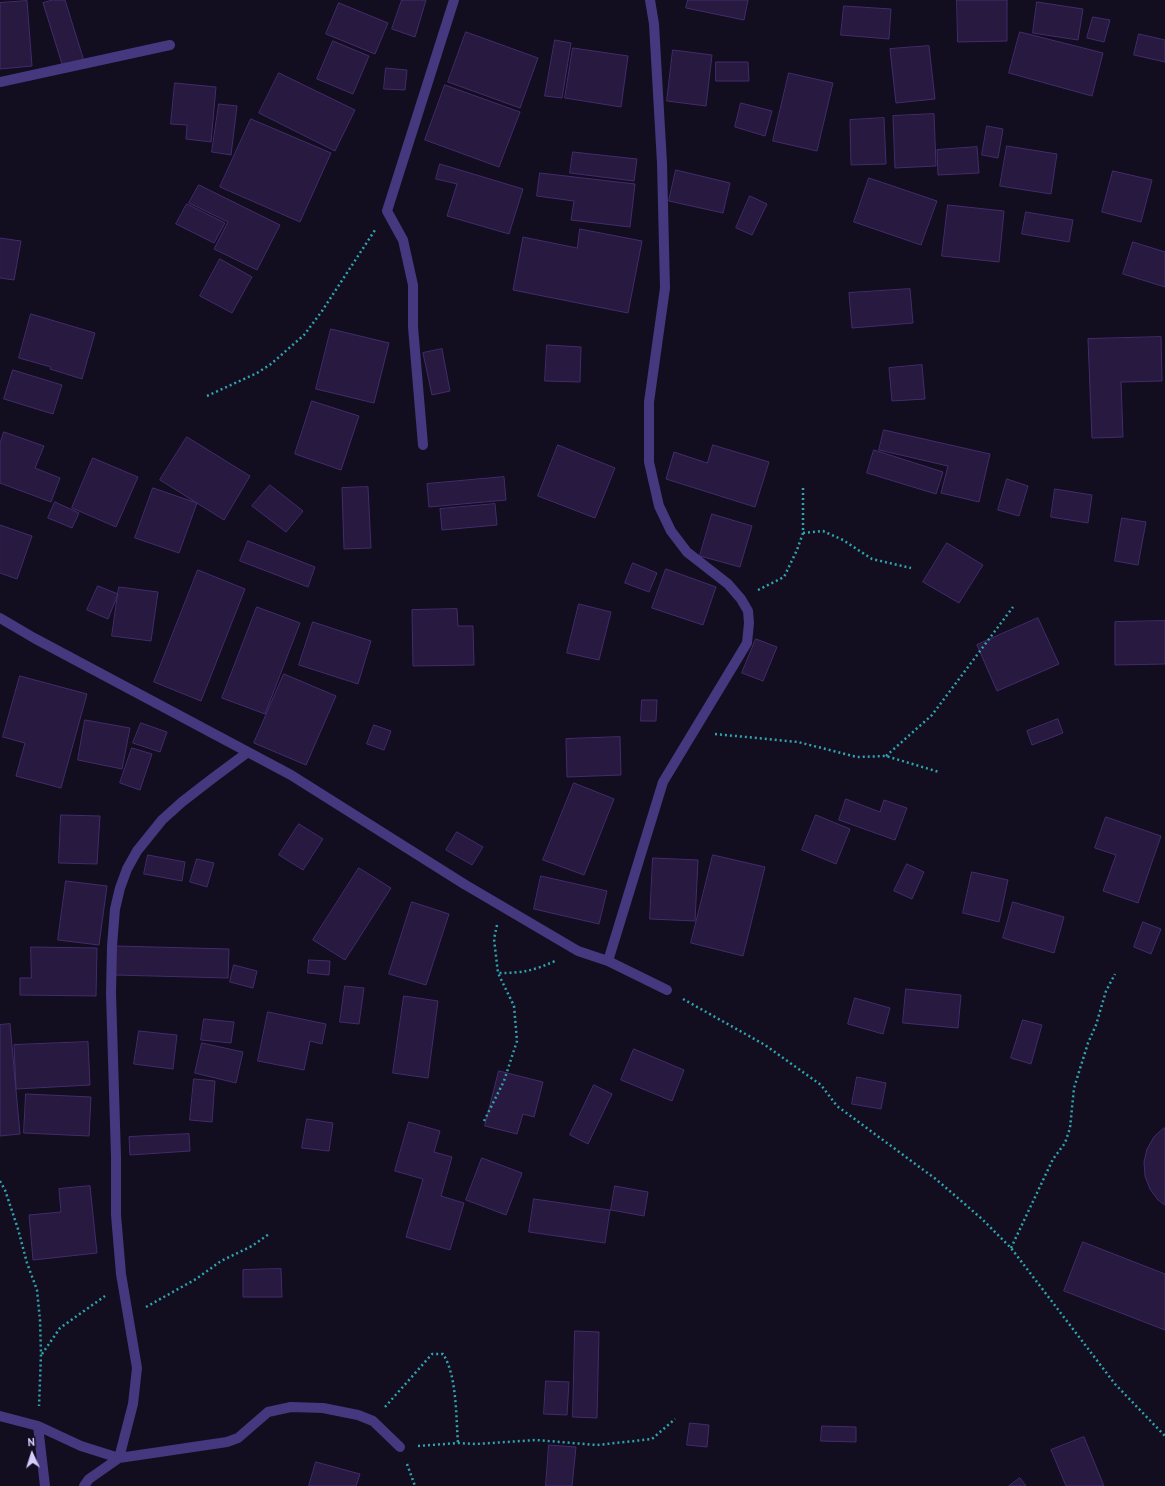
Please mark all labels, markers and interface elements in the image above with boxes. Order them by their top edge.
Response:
north arrow [12,1434,52,1474]
text: N [27,1435,35,1449]

